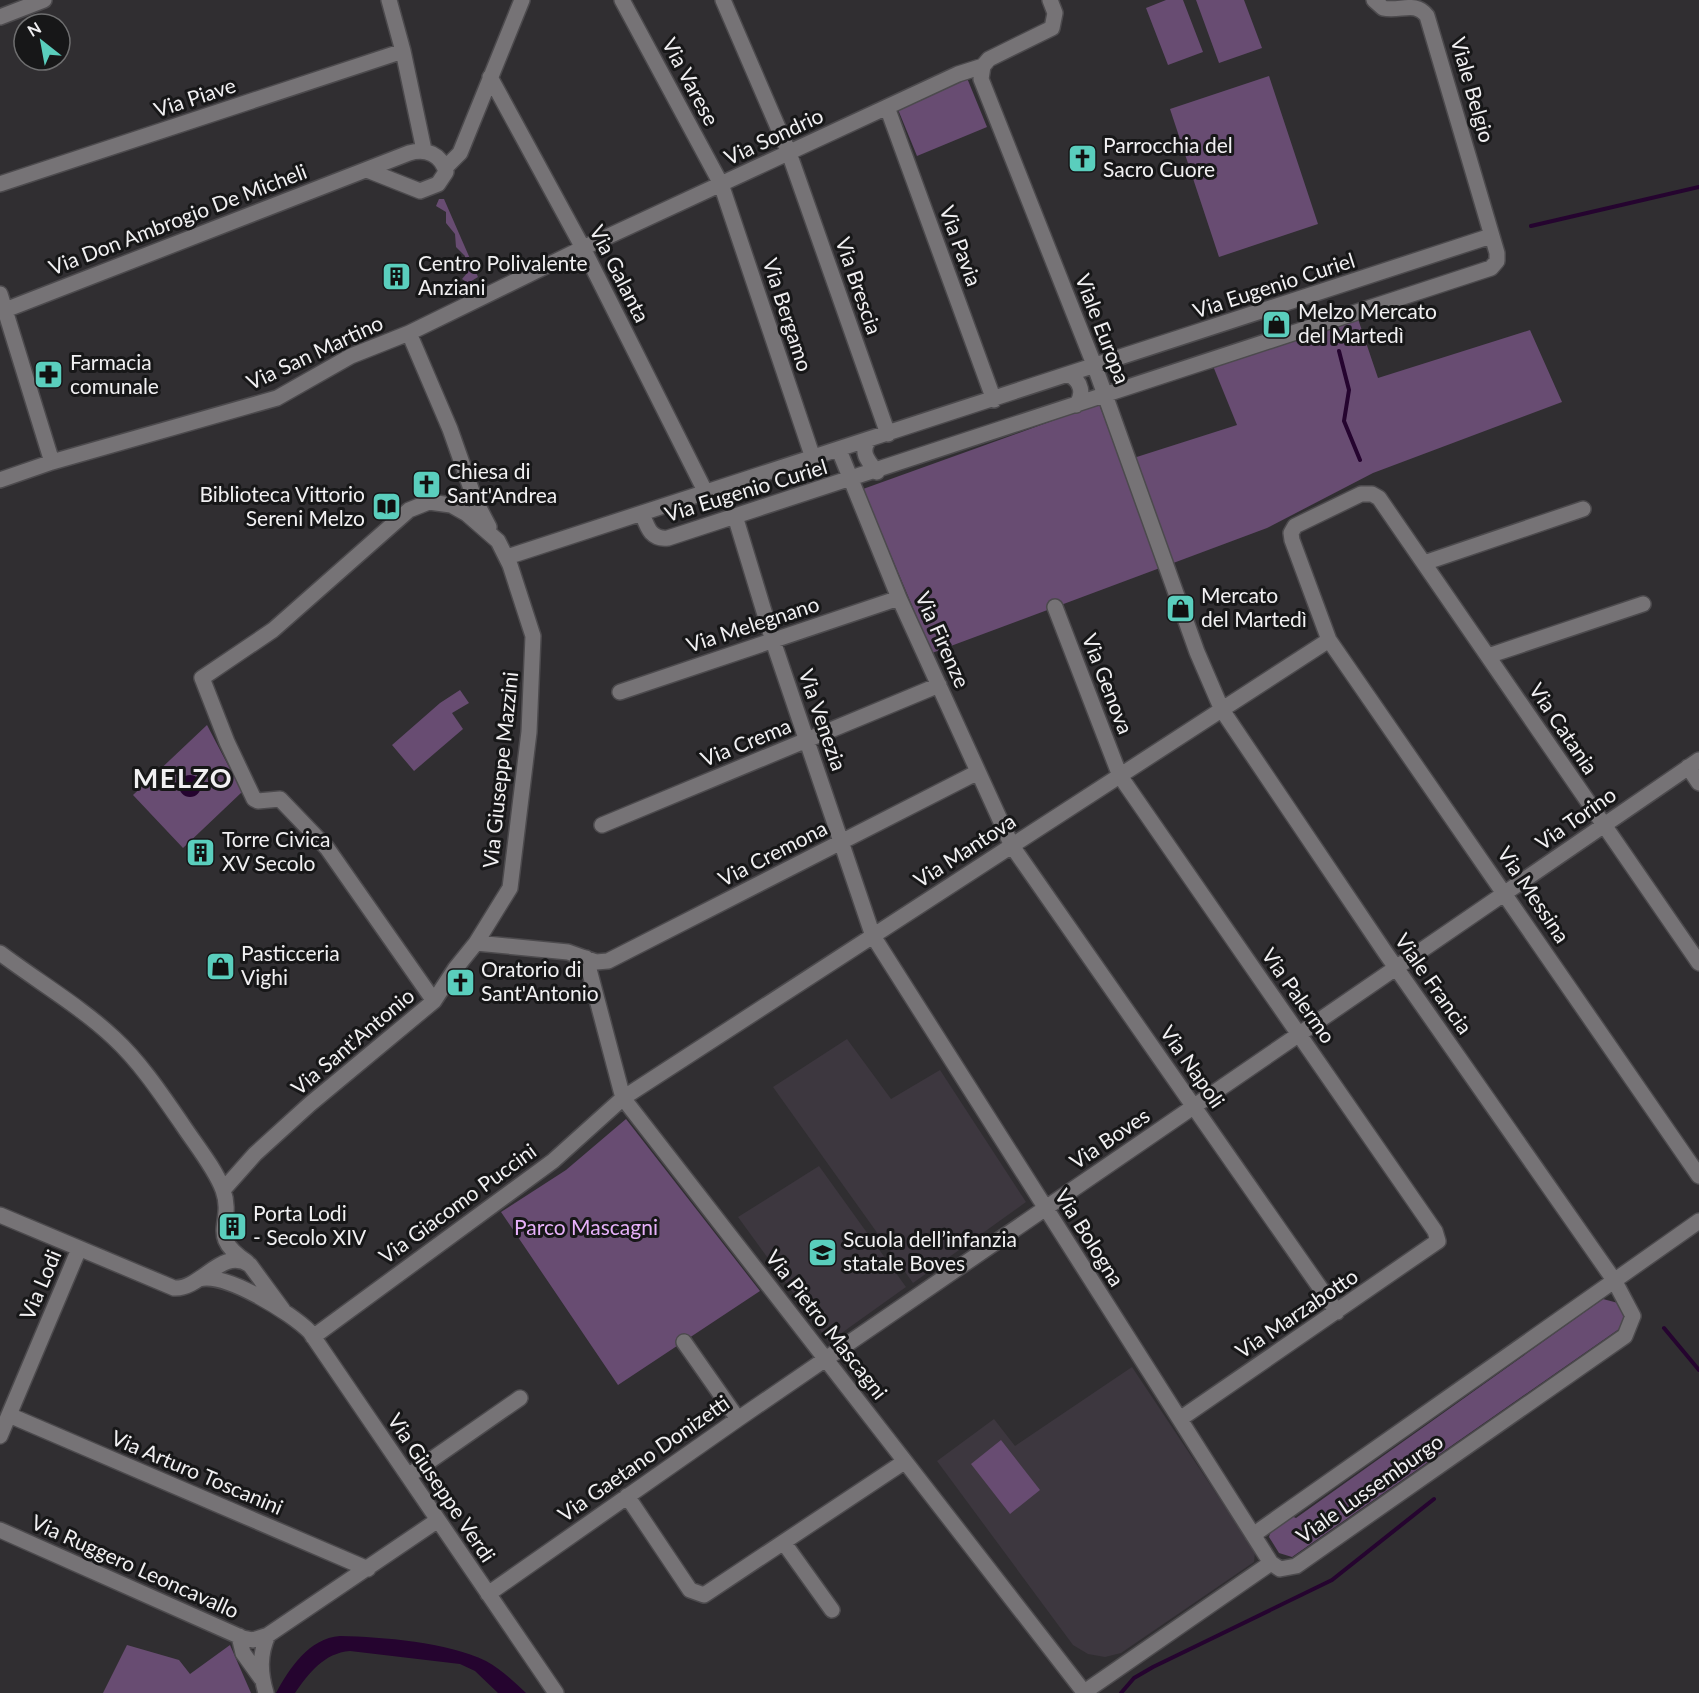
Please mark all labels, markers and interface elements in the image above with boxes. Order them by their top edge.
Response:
north arrow [12,12,72,72]
text: N [24,17,44,40]
street label: Via Varese [658,33,725,130]
street label: Viale Belgio [1446,34,1500,145]
street label: Via Piave [150,72,239,122]
street label: Via Sondrio [720,102,827,169]
place label: Parrocchia del Sacro Cuore [1103,132,1233,181]
church icon: Parrocchia del Sacro Cuore [1066,142,1098,174]
street label: Via Don Ambrogio De Micheli [45,158,310,279]
street label: Via Pavia [935,202,987,289]
street label: Via Galanta [585,221,655,326]
street label: Via Brescia [831,234,888,337]
street label: Via Eugenio Curiel [1189,247,1358,323]
place label: Centro Polivalente Anziani [418,250,588,299]
street label: Via Bergamo [758,255,819,374]
building icon: Centro Polivalente Anziani [381,260,413,292]
street label: Viale Europa [1071,270,1136,387]
place label: Melzo Mercato del Martedì [1298,298,1437,347]
shop icon: Melzo Mercato del Martedì [1261,308,1293,340]
street label: Via San Martino [242,309,387,394]
place label: Farmacia comunale [70,349,159,398]
pharmacy icon: Farmacia comunale [33,359,65,391]
street label: Via Eugenio Curiel [661,453,830,526]
place label: Chiesa di Sant'Andrea [447,458,557,507]
church icon: Chiesa di Sant'Andrea [410,468,442,500]
place label: Biblioteca Vittorio Sereni Melzo [199,481,365,530]
library icon: Biblioteca Vittorio Sereni Melzo [370,491,402,523]
place label: Mercato del Martedì [1201,582,1307,631]
street label: Via Firenze [911,588,976,691]
street label: Via Melegnano [683,590,822,657]
shop icon: Mercato del Martedì [1164,592,1196,624]
street label: Via Genova [1078,630,1139,737]
street label: Via Venezia [794,665,852,774]
street label: Via Giuseppe Mazzini [477,670,522,869]
street label: Via Catania [1525,678,1604,778]
street label: Via Crema [697,712,794,771]
district label: MELZO [133,761,233,794]
street label: Via Torino [1530,781,1620,855]
street label: Via Mantova [909,808,1020,892]
street label: Via Cremona [714,815,831,891]
place label: Torre Civica XV Secolo [222,826,330,875]
building icon: Torre Civica XV Secolo [185,836,217,868]
street label: Via Messina [1493,841,1576,947]
street label: Viale Francia [1390,928,1478,1038]
place label: Pasticceria Vighi [241,940,340,989]
street label: Via Palermo [1257,943,1341,1048]
shop icon: Pasticceria Vighi [204,950,236,982]
place label: Oratorio di Sant'Antonio [481,956,599,1005]
church icon: Oratorio di Sant'Antonio [444,966,476,998]
street label: Via Sant'Antonio [285,982,419,1100]
street label: Via Napoli [1156,1020,1231,1112]
street label: Via Boves [1065,1102,1154,1174]
street label: Via Giacomo Puccini [374,1137,541,1268]
street label: Via Bologna [1050,1184,1130,1291]
place label: Porta Lodi - Secolo XIV [253,1200,367,1249]
building icon: Porta Lodi - Secolo XIV [216,1210,248,1242]
park label: Parco Mascagni [514,1214,658,1239]
place label: Scuola dell’infanzia statale Boves [843,1226,1017,1275]
school or university icon: Scuola dell’infanzia statale Boves [806,1236,838,1268]
street label: Via Pietro Mascagni [761,1244,893,1404]
street label: Via Lodi [14,1246,66,1323]
street label: Via Marzabotto [1230,1263,1362,1363]
street label: Via Gaetano Donizetti [553,1389,733,1526]
street label: Via Giuseppe Verdi [383,1408,501,1566]
street label: Via Arturo Toscanini [108,1424,287,1519]
street label: Viale Lussemburgo [1291,1428,1447,1548]
street label: Via Ruggero Leoncavallo [28,1509,243,1623]

